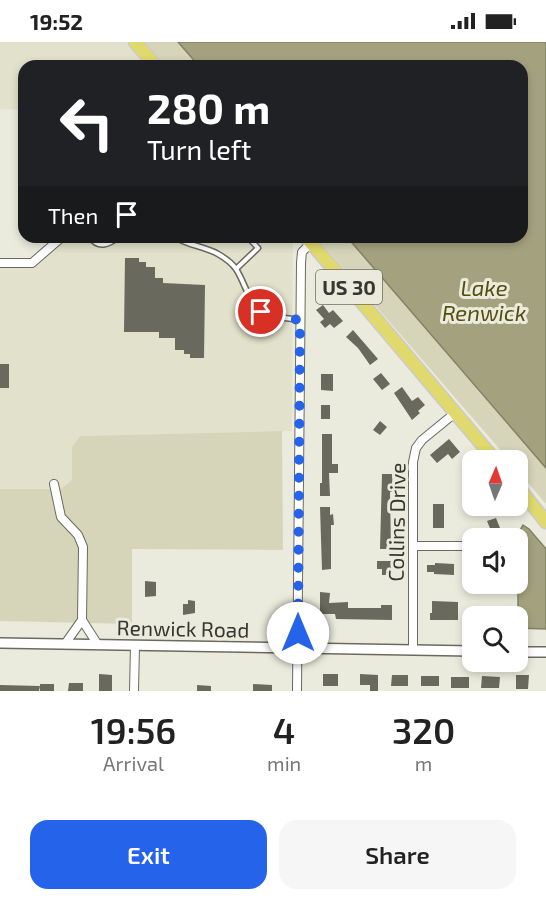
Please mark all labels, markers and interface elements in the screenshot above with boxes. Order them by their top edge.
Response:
text: 19:52 [30,8,83,34]
text: 280 m [147,82,270,132]
icon: left [48,84,126,162]
text: Turn left [147,133,251,165]
icon: arrive [110,198,143,231]
text: Then [48,202,98,228]
road number: US 30 [316,270,382,304]
water label: Lake Renwick [442,274,526,325]
pin [235,286,286,337]
icon: arrive [244,295,277,328]
north arrow [462,450,528,516]
map controls [462,450,528,672]
street label: Collins Drive [382,462,410,582]
button: sound [462,528,528,594]
position arrow [266,601,330,665]
button: search [462,606,528,672]
street label: Renwick Road [116,614,250,642]
text: 19:56 [91,708,176,751]
text: 4 [273,708,295,751]
text: 320 [392,708,455,751]
text: Arrival [103,751,164,775]
text: min [267,751,301,775]
text: m [415,751,432,775]
button: Exit [30,820,267,889]
button: Share [279,820,516,889]

